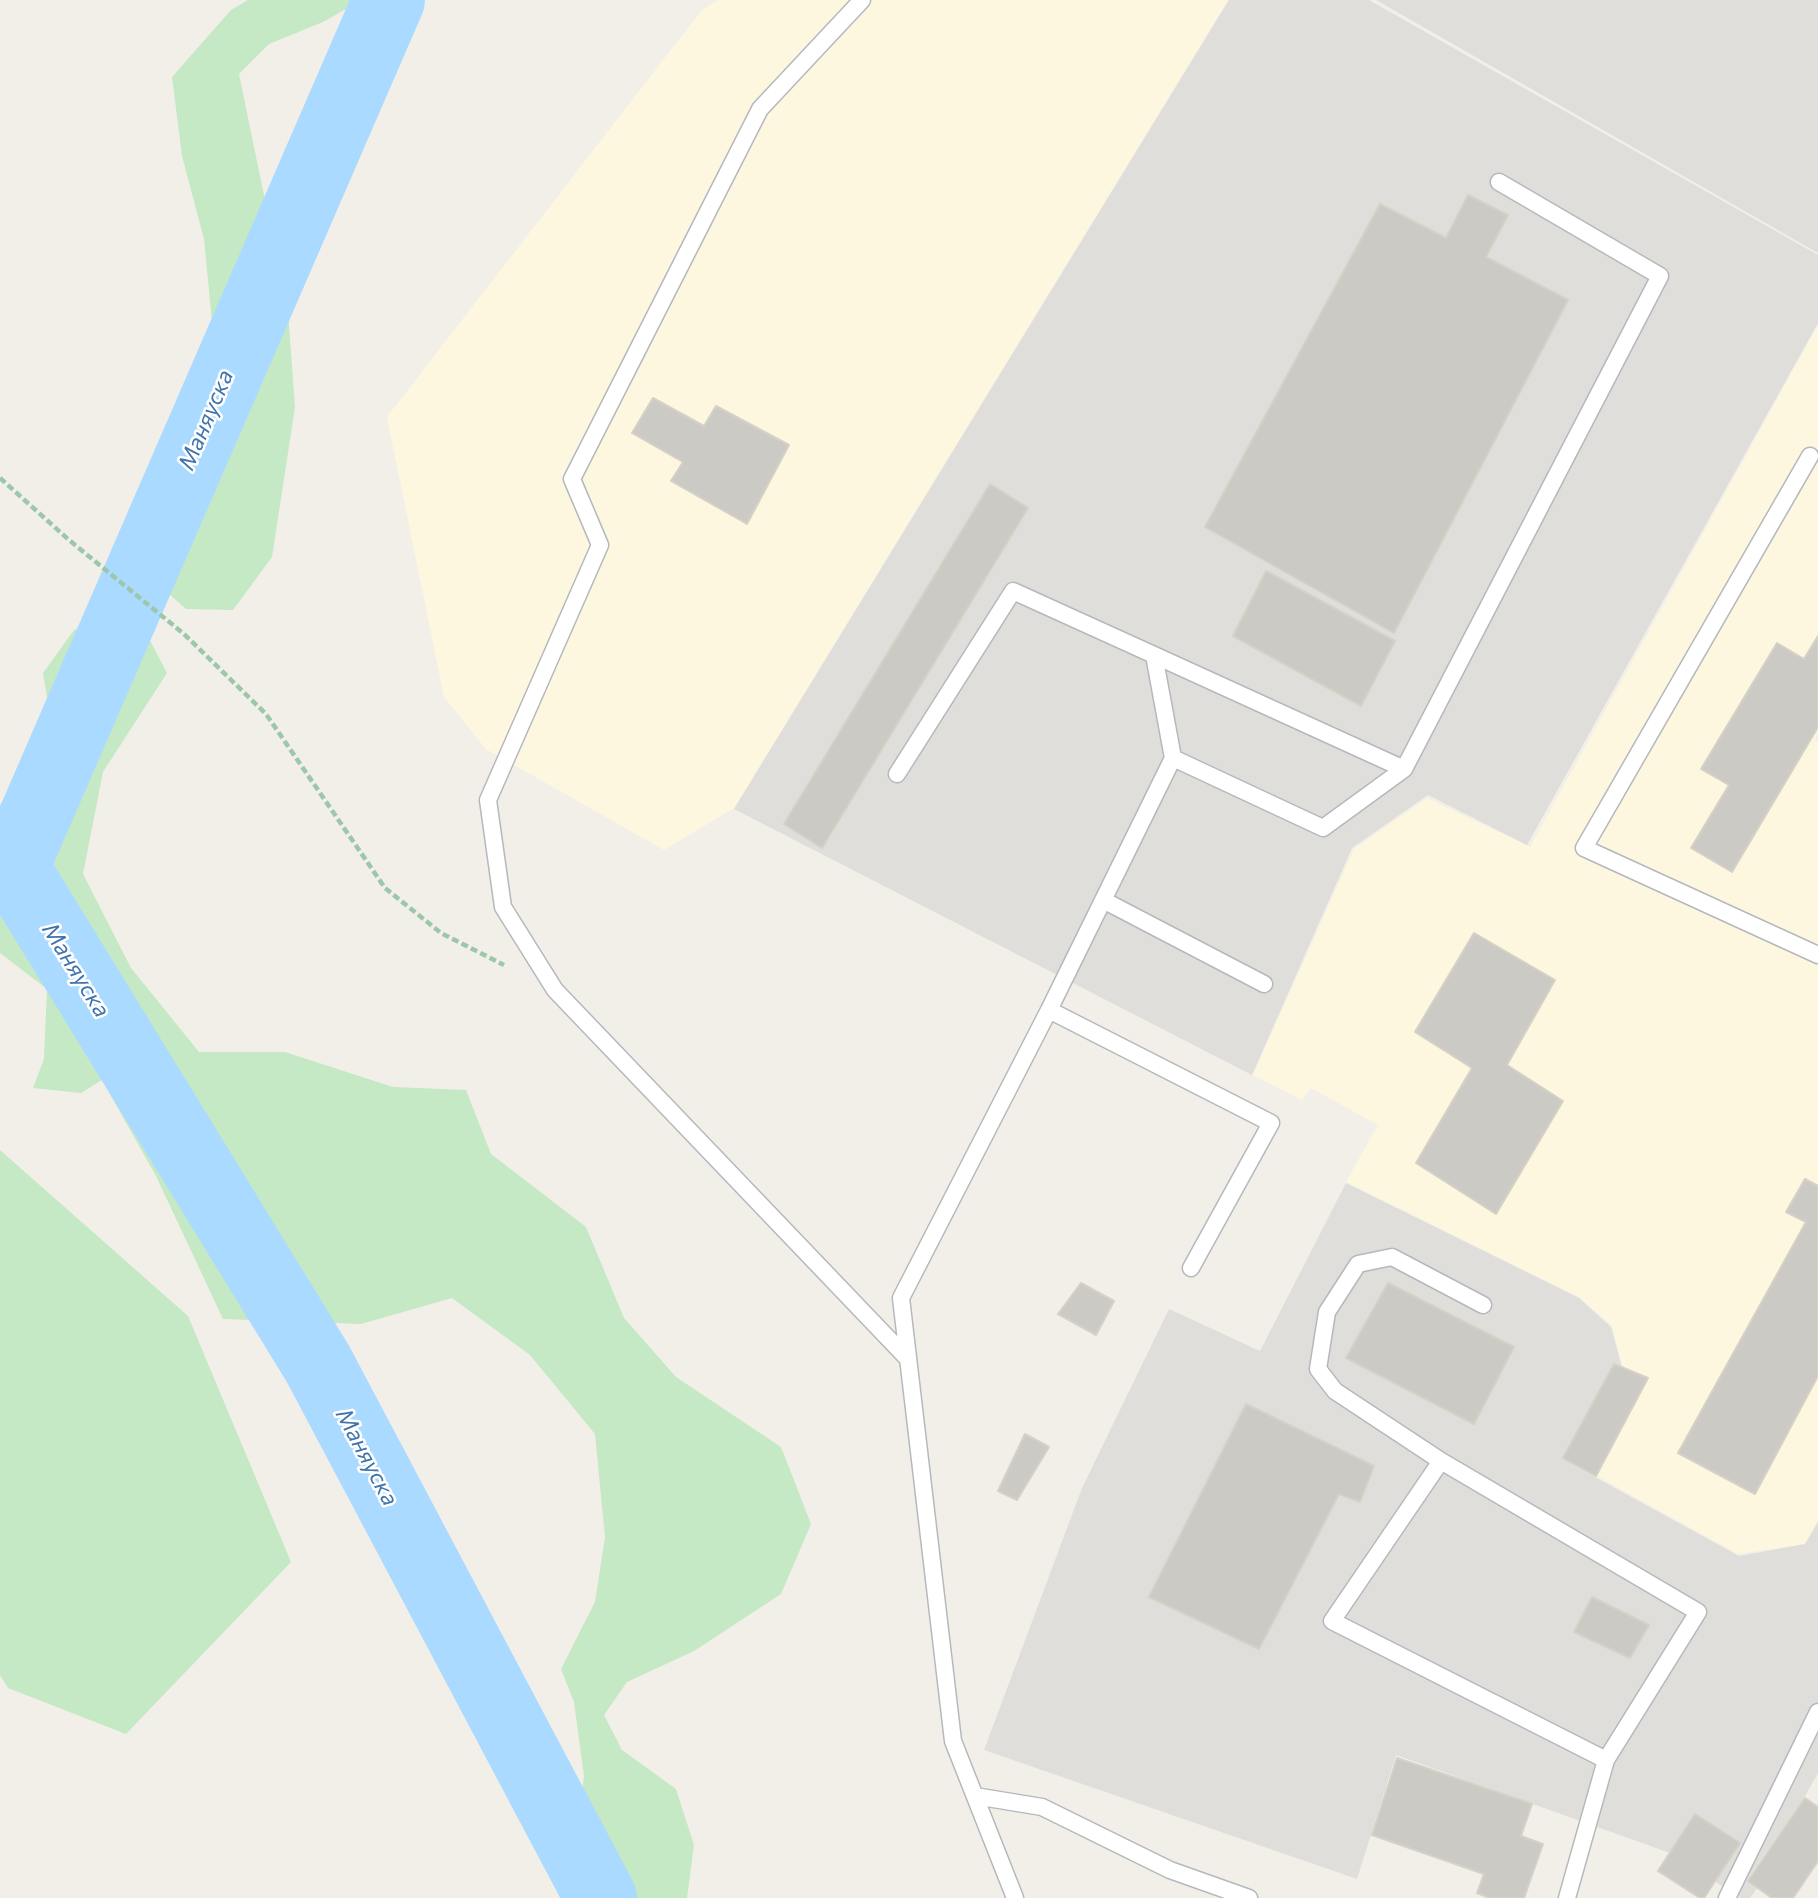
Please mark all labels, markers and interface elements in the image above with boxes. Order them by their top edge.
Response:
water label: Маняуска [173,366,239,474]
water label: Маняуска [36,918,116,1022]
water label: Маняуска [330,1404,404,1510]

